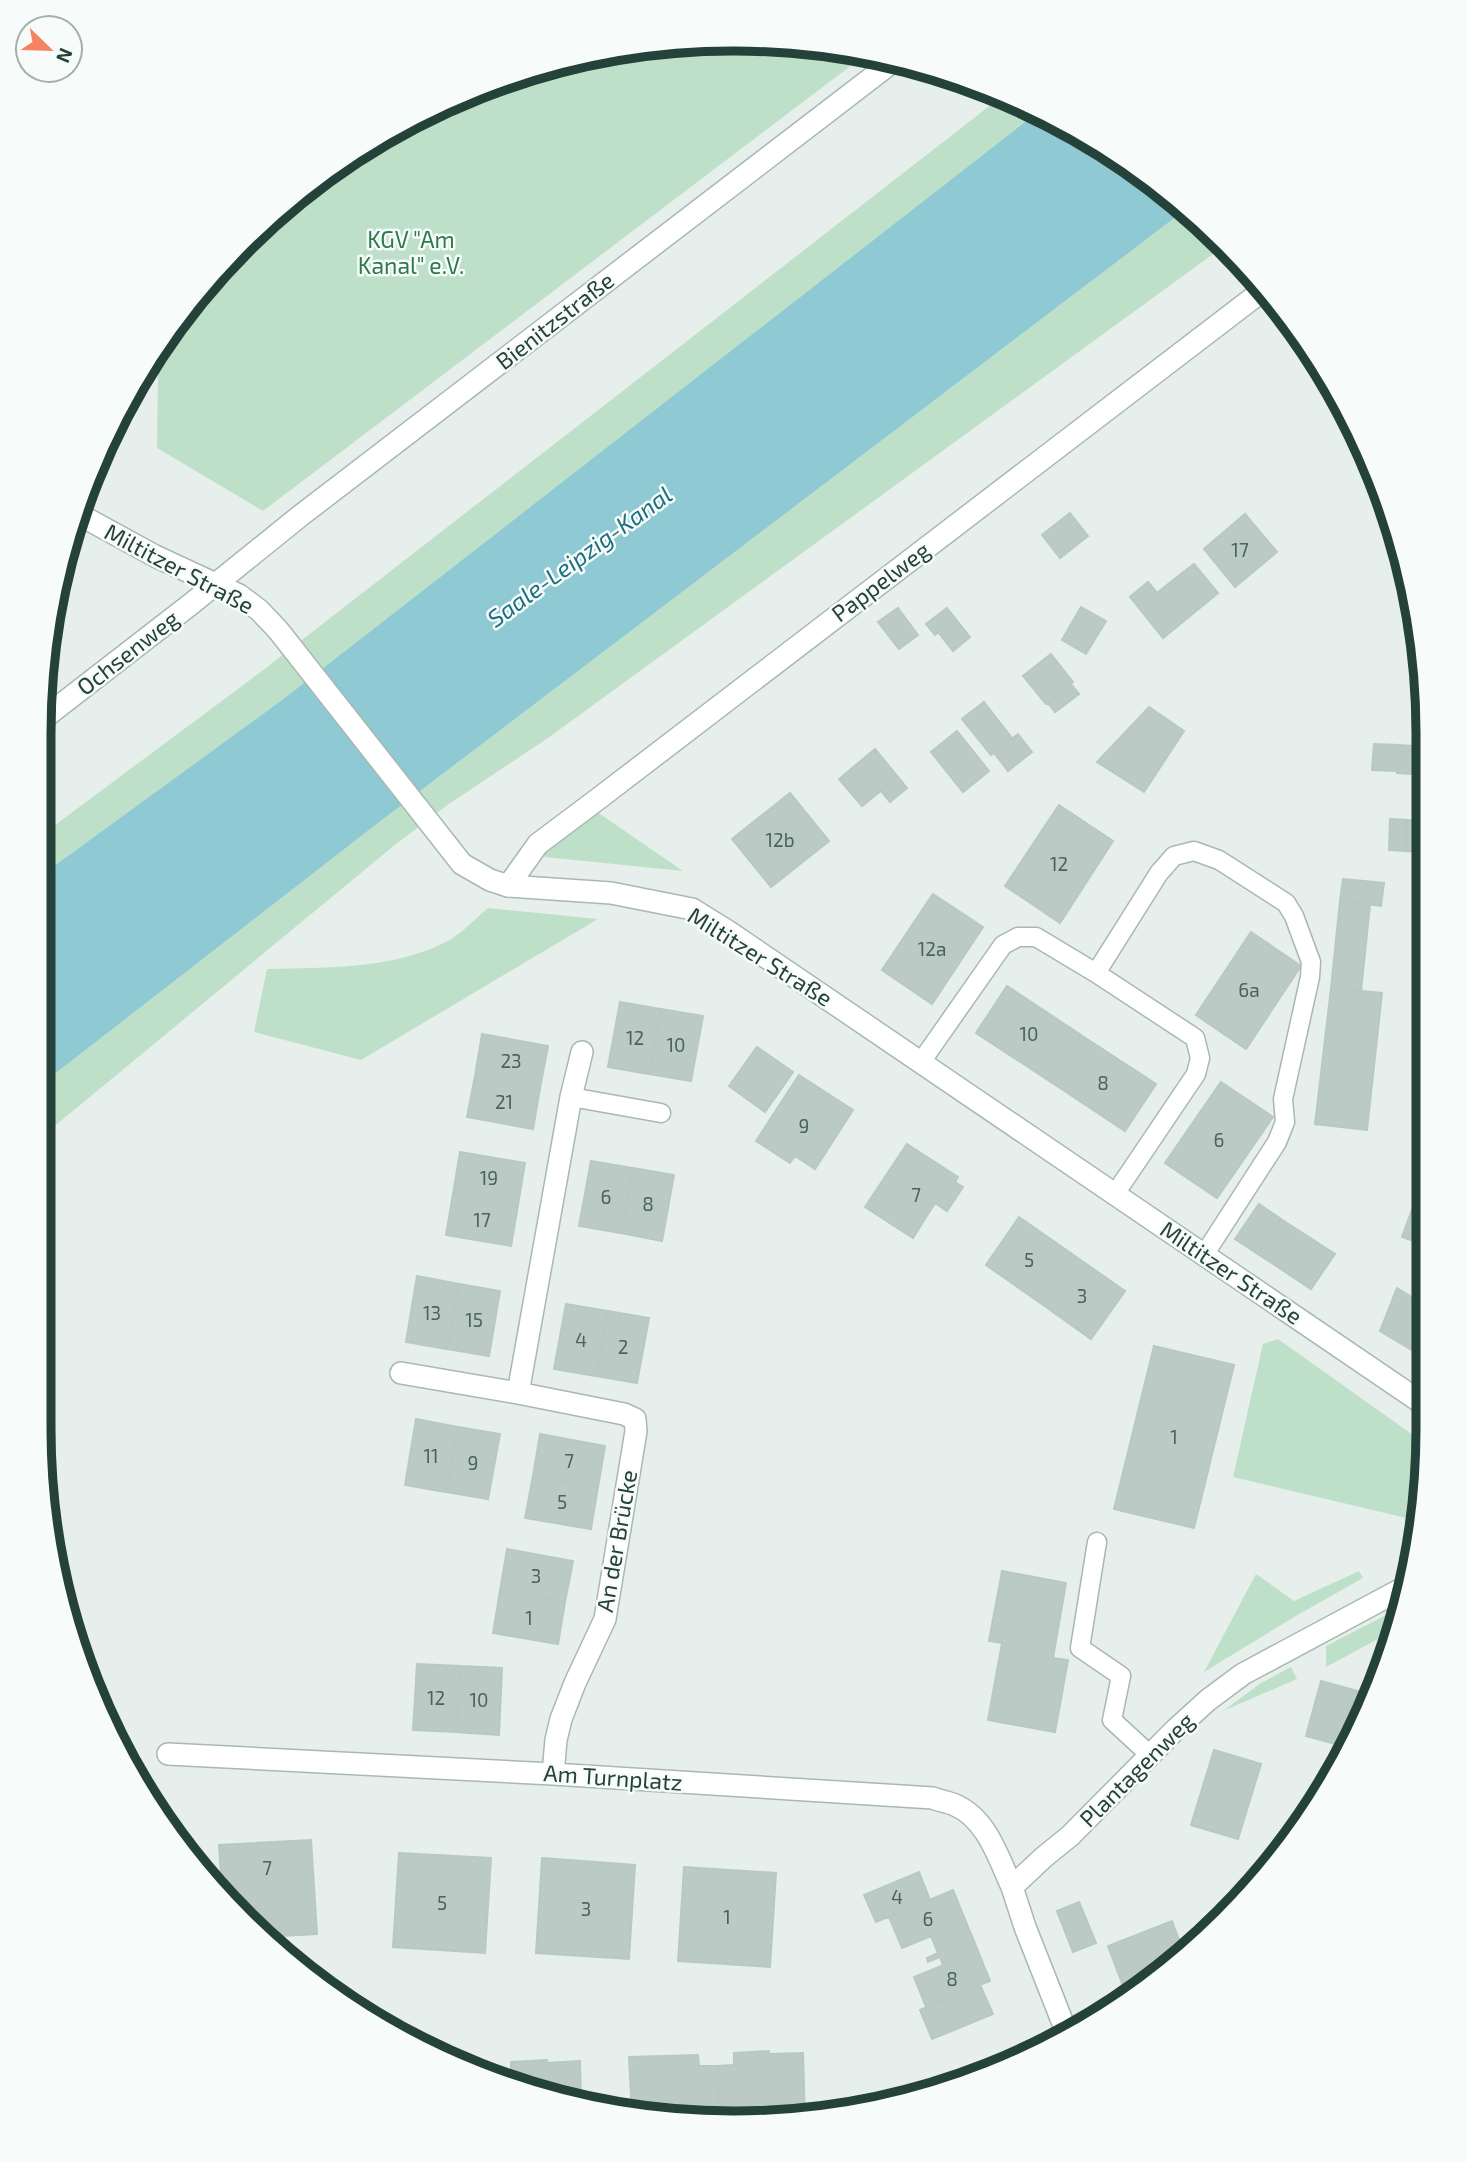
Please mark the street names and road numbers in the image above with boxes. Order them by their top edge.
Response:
street label: Bienitzstraße [490,265,619,375]
street label: Miltitzer Straße [100,517,259,619]
street label: Pappelweg [826,535,935,627]
street label: Ochsenweg [71,604,184,701]
street label: Miltitzer Straße [683,901,838,1012]
street label: Miltitzer Straße [1155,1214,1308,1330]
street label: An der Brücke [590,1468,642,1614]
street label: Plantagenweg [1073,1706,1199,1832]
street label: Am Turnplatz [543,1758,684,1796]

